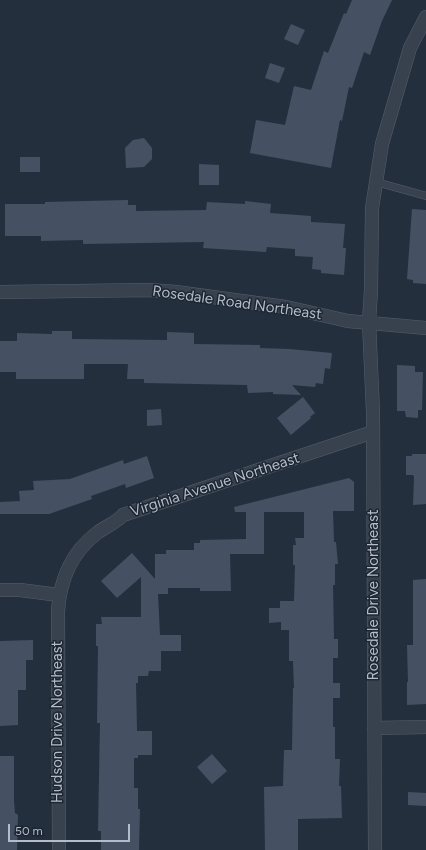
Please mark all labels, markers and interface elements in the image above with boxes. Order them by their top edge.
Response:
street label: Rosedale Road Northeast [151,282,323,324]
street label: Virginia Avenue Northeast [128,449,302,521]
street label: Rosedale Drive Northeast [365,509,383,681]
street label: Hudson Drive Northeast [49,641,67,803]
scale bar [10,816,132,842]
text: 50 m [15,824,43,838]

